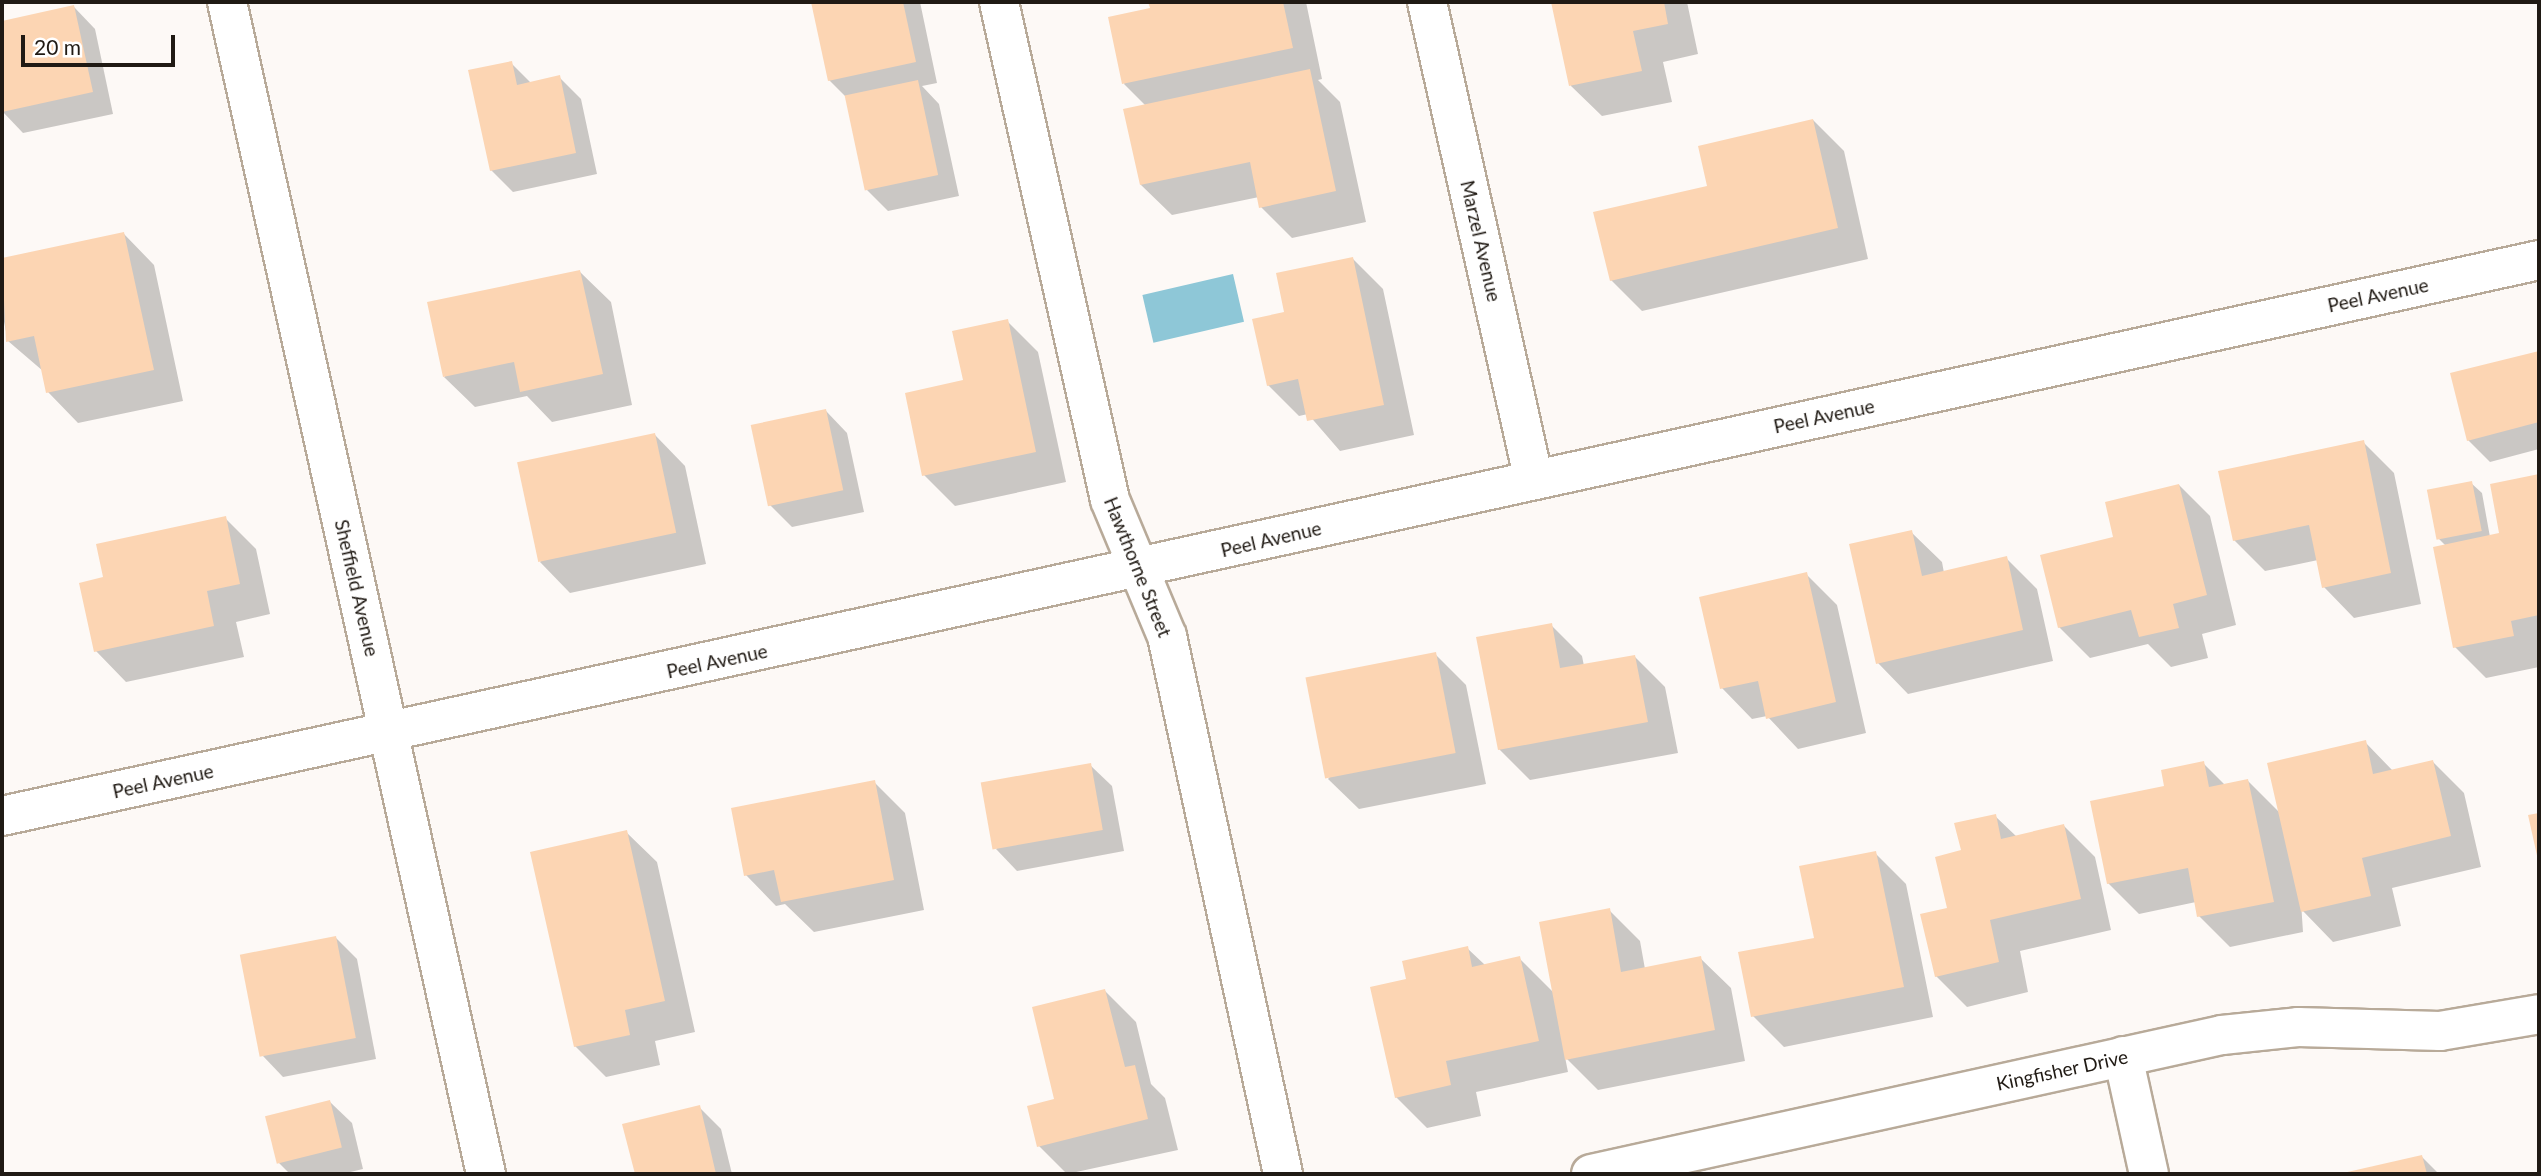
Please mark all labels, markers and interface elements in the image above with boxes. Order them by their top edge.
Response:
scale bar [24,21,178,65]
text: 20 m [34,34,81,59]
street label: Marzel Avenue [1456,178,1506,304]
street label: Peel Avenue [2325,273,2431,317]
street label: Peel Avenue [1771,394,1877,438]
street label: Hawthorne Street [1099,494,1177,640]
street label: Peel Avenue [1218,516,1324,562]
street label: Sheffield Avenue [330,517,384,659]
street label: Peel Avenue [664,639,770,683]
street label: Peel Avenue [110,759,216,803]
street label: Kingfisher Drive [1994,1045,2130,1095]

